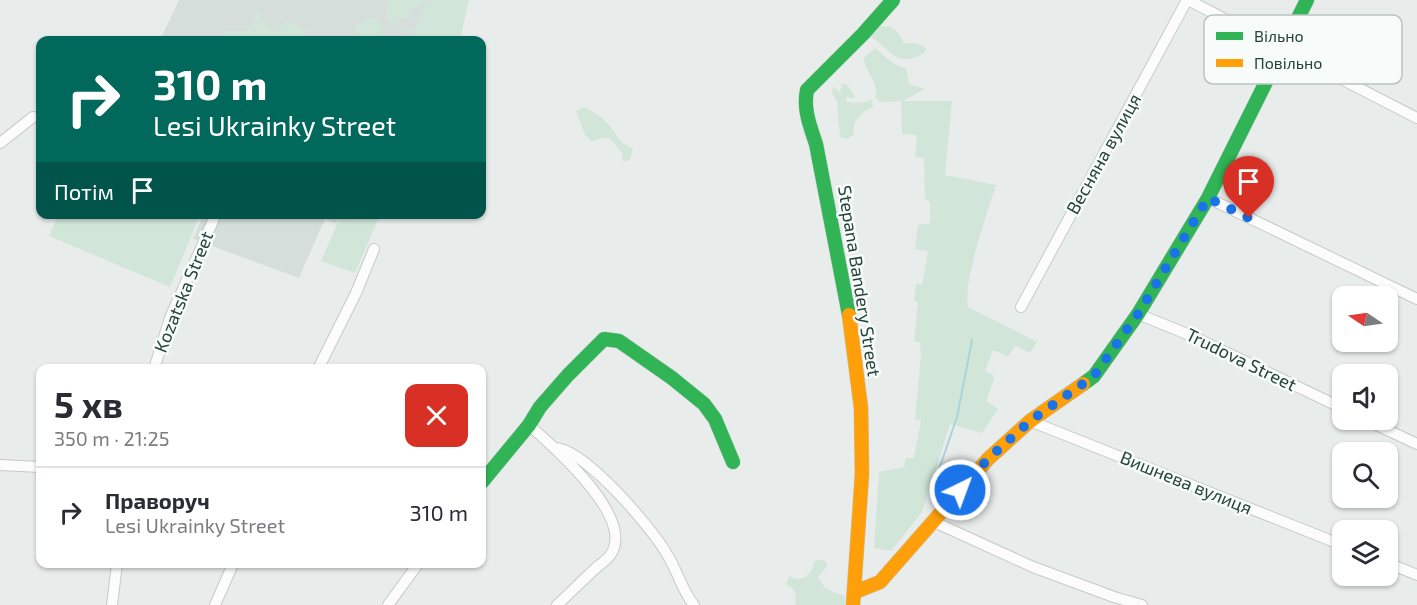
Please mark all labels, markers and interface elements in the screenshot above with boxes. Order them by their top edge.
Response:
legend [1204,15,1402,84]
text: Вільно [1254,26,1304,45]
text: Повільно [1254,53,1322,72]
text: 310 m [153,58,268,108]
icon: right [54,60,132,138]
street label: Весняна вулиця [1061,89,1145,218]
text: Lesi Ukrainky Street [153,109,396,141]
pin [1223,156,1274,218]
icon: arrive [1232,165,1265,198]
icon: arrive [126,174,159,207]
text: Потім [54,178,114,204]
street label: Stepana Bandery Street [834,184,886,378]
street label: Kozatska Street [149,228,217,355]
north arrow [1332,286,1398,352]
map controls [1332,286,1398,586]
street label: Trudova Street [1183,323,1300,395]
button: sound [1332,364,1398,430]
text: 5 хв [54,382,123,425]
button: close [405,384,468,447]
text: 350 m · 21:25 [54,426,169,450]
button: search [1332,442,1398,508]
street label: Вишнева вулиця [1117,446,1256,519]
position arrow [928,458,992,522]
text: Праворуч [105,487,210,513]
icon: right [54,496,87,529]
text: 310 m [410,499,468,525]
text: Lesi Ukrainky Street [105,513,285,537]
button: layers [1332,520,1398,586]

